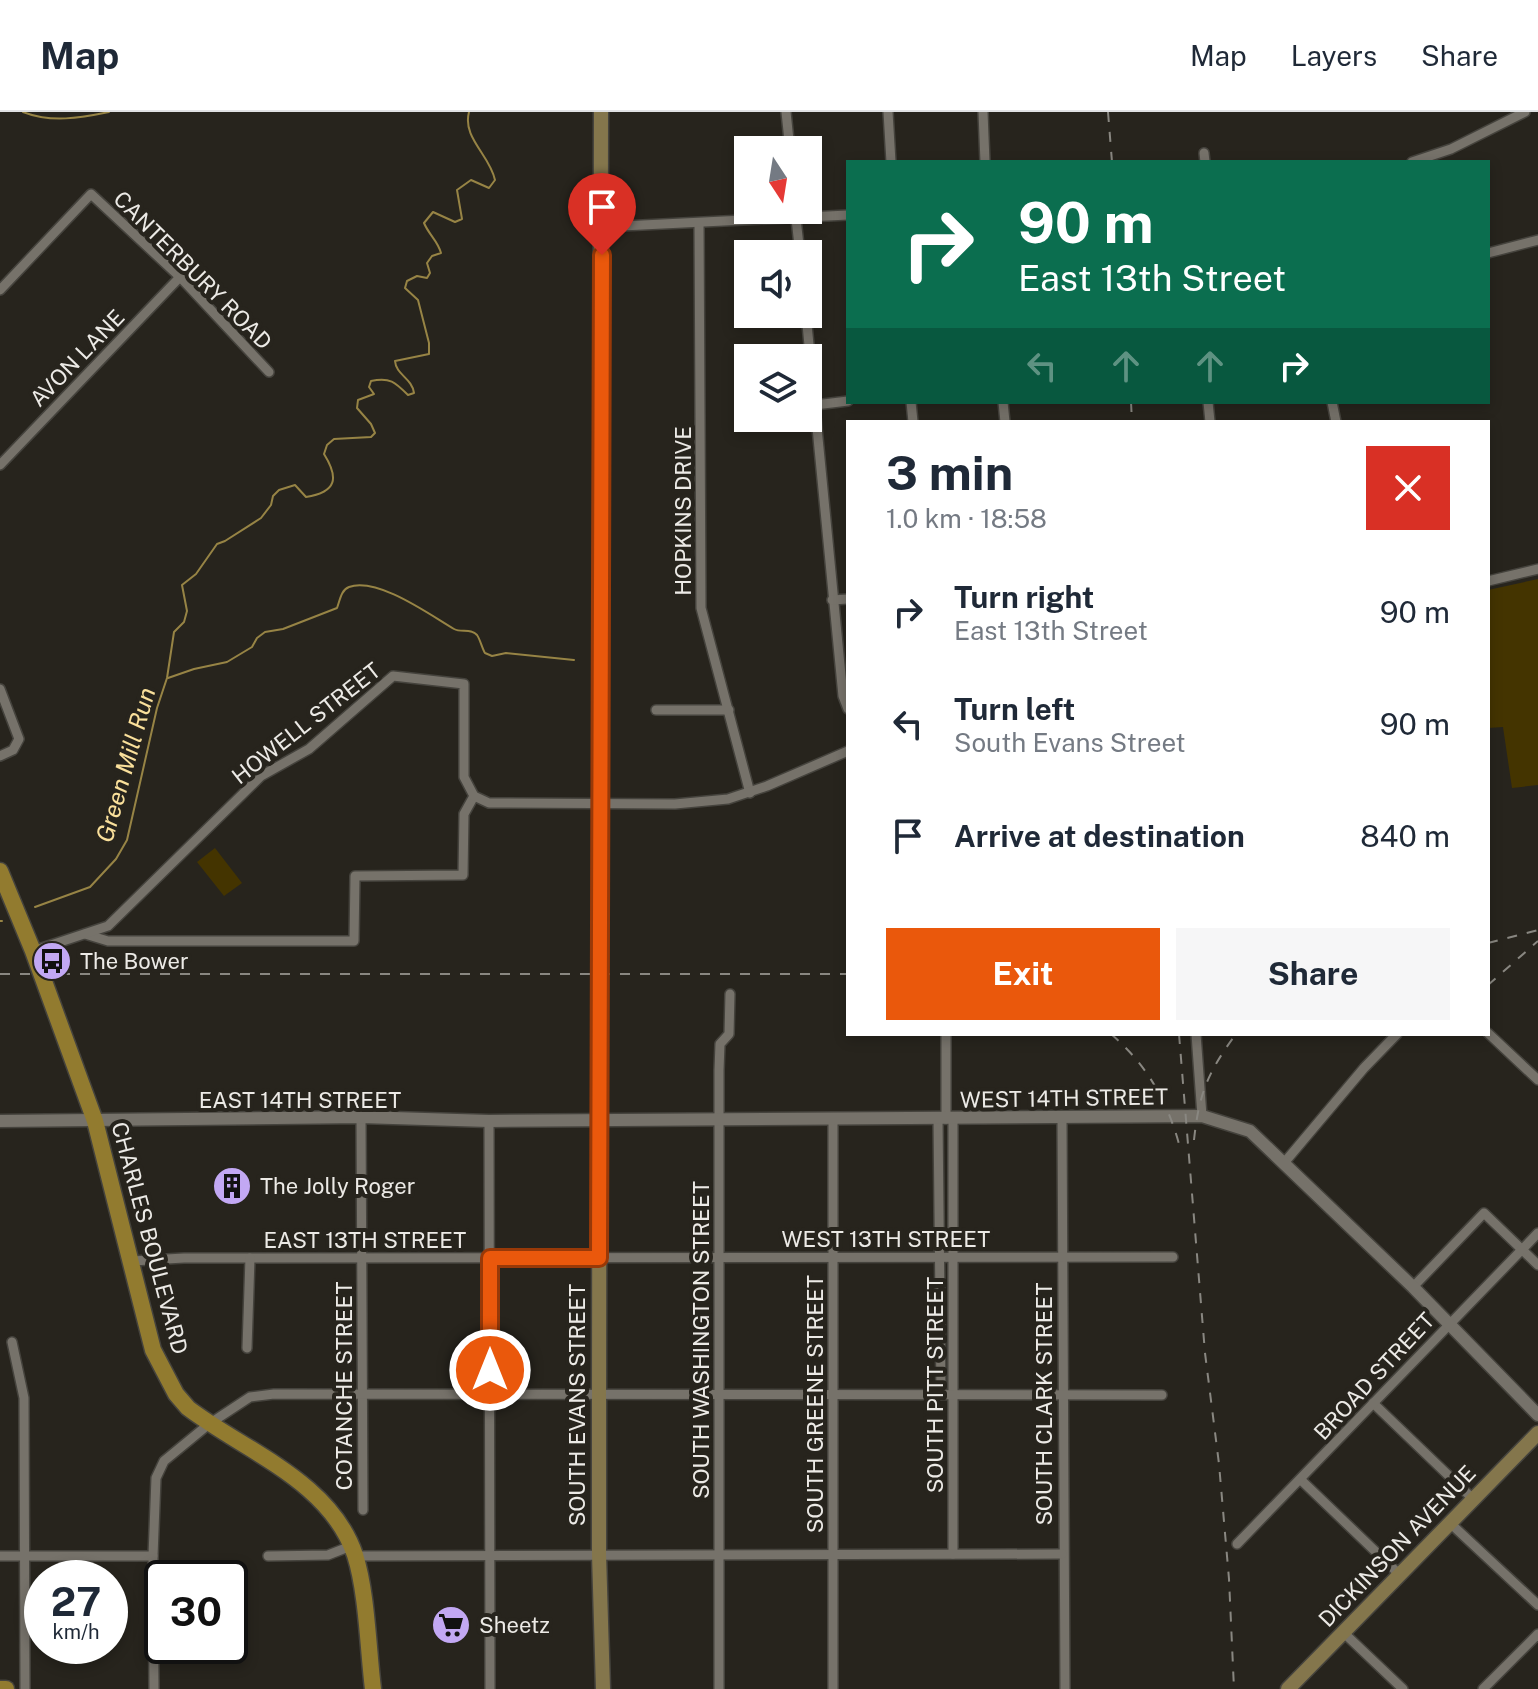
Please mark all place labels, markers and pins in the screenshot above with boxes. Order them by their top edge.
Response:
pin [568,173,636,255]
bus stop icon: The Bower [31,940,73,982]
place label: The Bower [80,948,189,974]
building icon: The Jolly Roger [211,1165,253,1207]
place label: The Jolly Roger [260,1173,415,1199]
supermarket icon: Sheetz [430,1604,472,1646]
place label: Sheetz [479,1612,550,1638]

